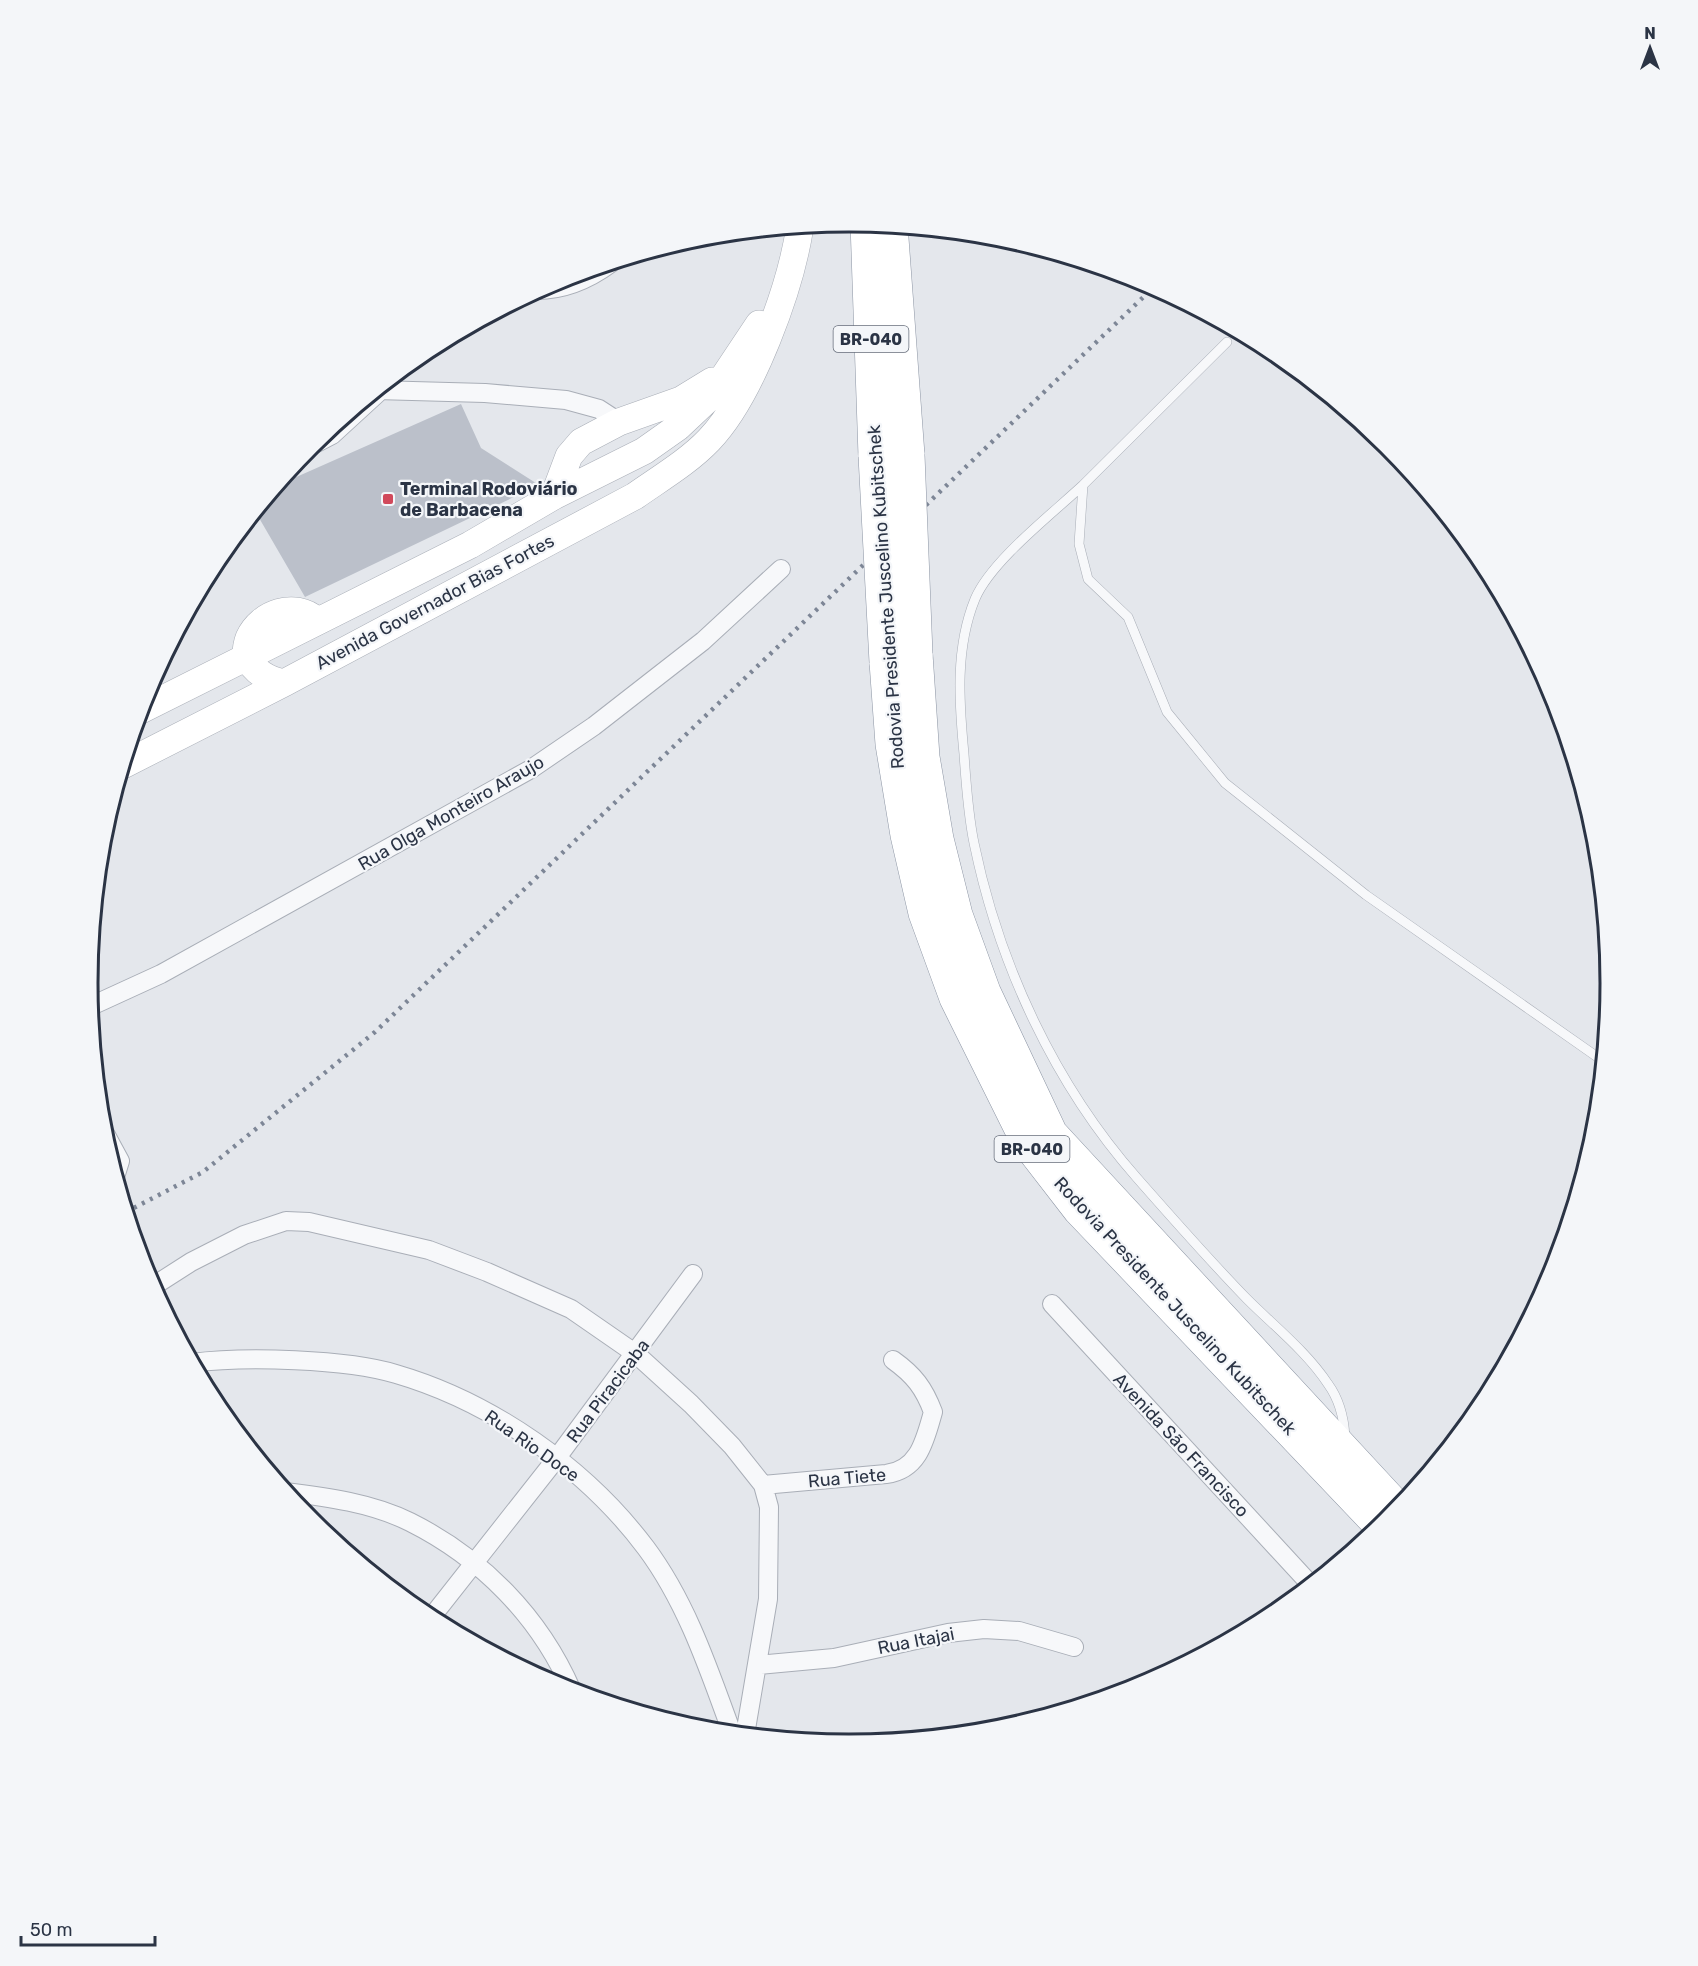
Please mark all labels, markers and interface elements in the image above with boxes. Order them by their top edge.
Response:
north arrow [1620,18,1680,78]
text: N [1644,24,1656,43]
road number: BR-040 [834,326,908,352]
street label: Rodovia Presidente Juscelino Kubitschek [863,424,909,770]
place label: Terminal Rodoviário de Barbacena [400,478,578,521]
marker: Terminal Rodoviário de Barbacena [381,492,395,506]
street label: Avenida Governador Bias Fortes [312,530,558,674]
street label: Rua Olga Monteiro Araujo [354,751,548,875]
road number: BR-040 [994,1136,1070,1162]
street label: Rodovia Presidente Juscelino Kubitschek [1049,1172,1301,1440]
street label: Rua Piracicaba [562,1335,654,1447]
street label: Avenida São Francisco [1109,1368,1253,1522]
street label: Rua Rio Doce [480,1405,584,1487]
street label: Rua Tiete [807,1464,887,1492]
street label: Rua Itajai [876,1623,956,1659]
scale bar [21,1909,154,1947]
text: 50 m [30,1919,73,1941]

